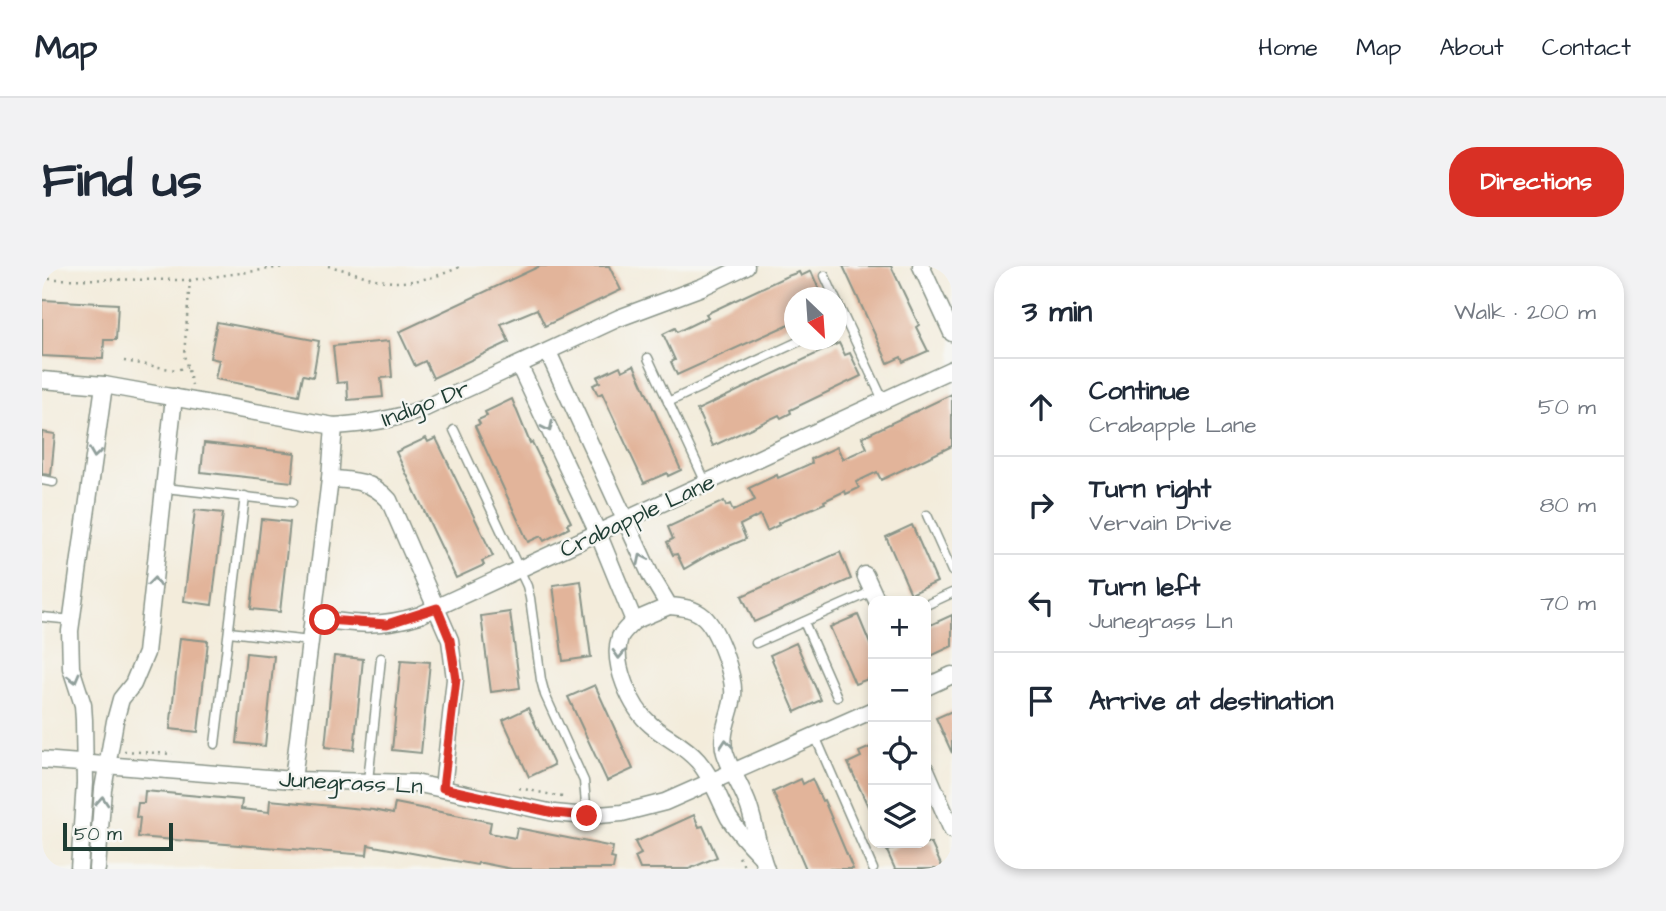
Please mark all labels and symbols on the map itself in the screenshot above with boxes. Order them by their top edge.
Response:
north arrow [784,287,847,350]
street label: Indigo Dr [377,372,475,436]
one-way arrow [540,419,554,432]
one-way arrow [88,447,103,459]
street label: Crabapple Lane [555,466,720,566]
one-way arrow [636,554,650,566]
one-way arrow [146,577,161,588]
route start [309,604,340,635]
one-way arrow [611,649,626,660]
one-way arrow [66,672,80,684]
one-way arrow [719,738,734,749]
street label: Junegrass Ln [278,763,424,804]
one-way arrow [94,795,109,806]
route end [571,800,602,831]
scale bar [63,820,173,852]

